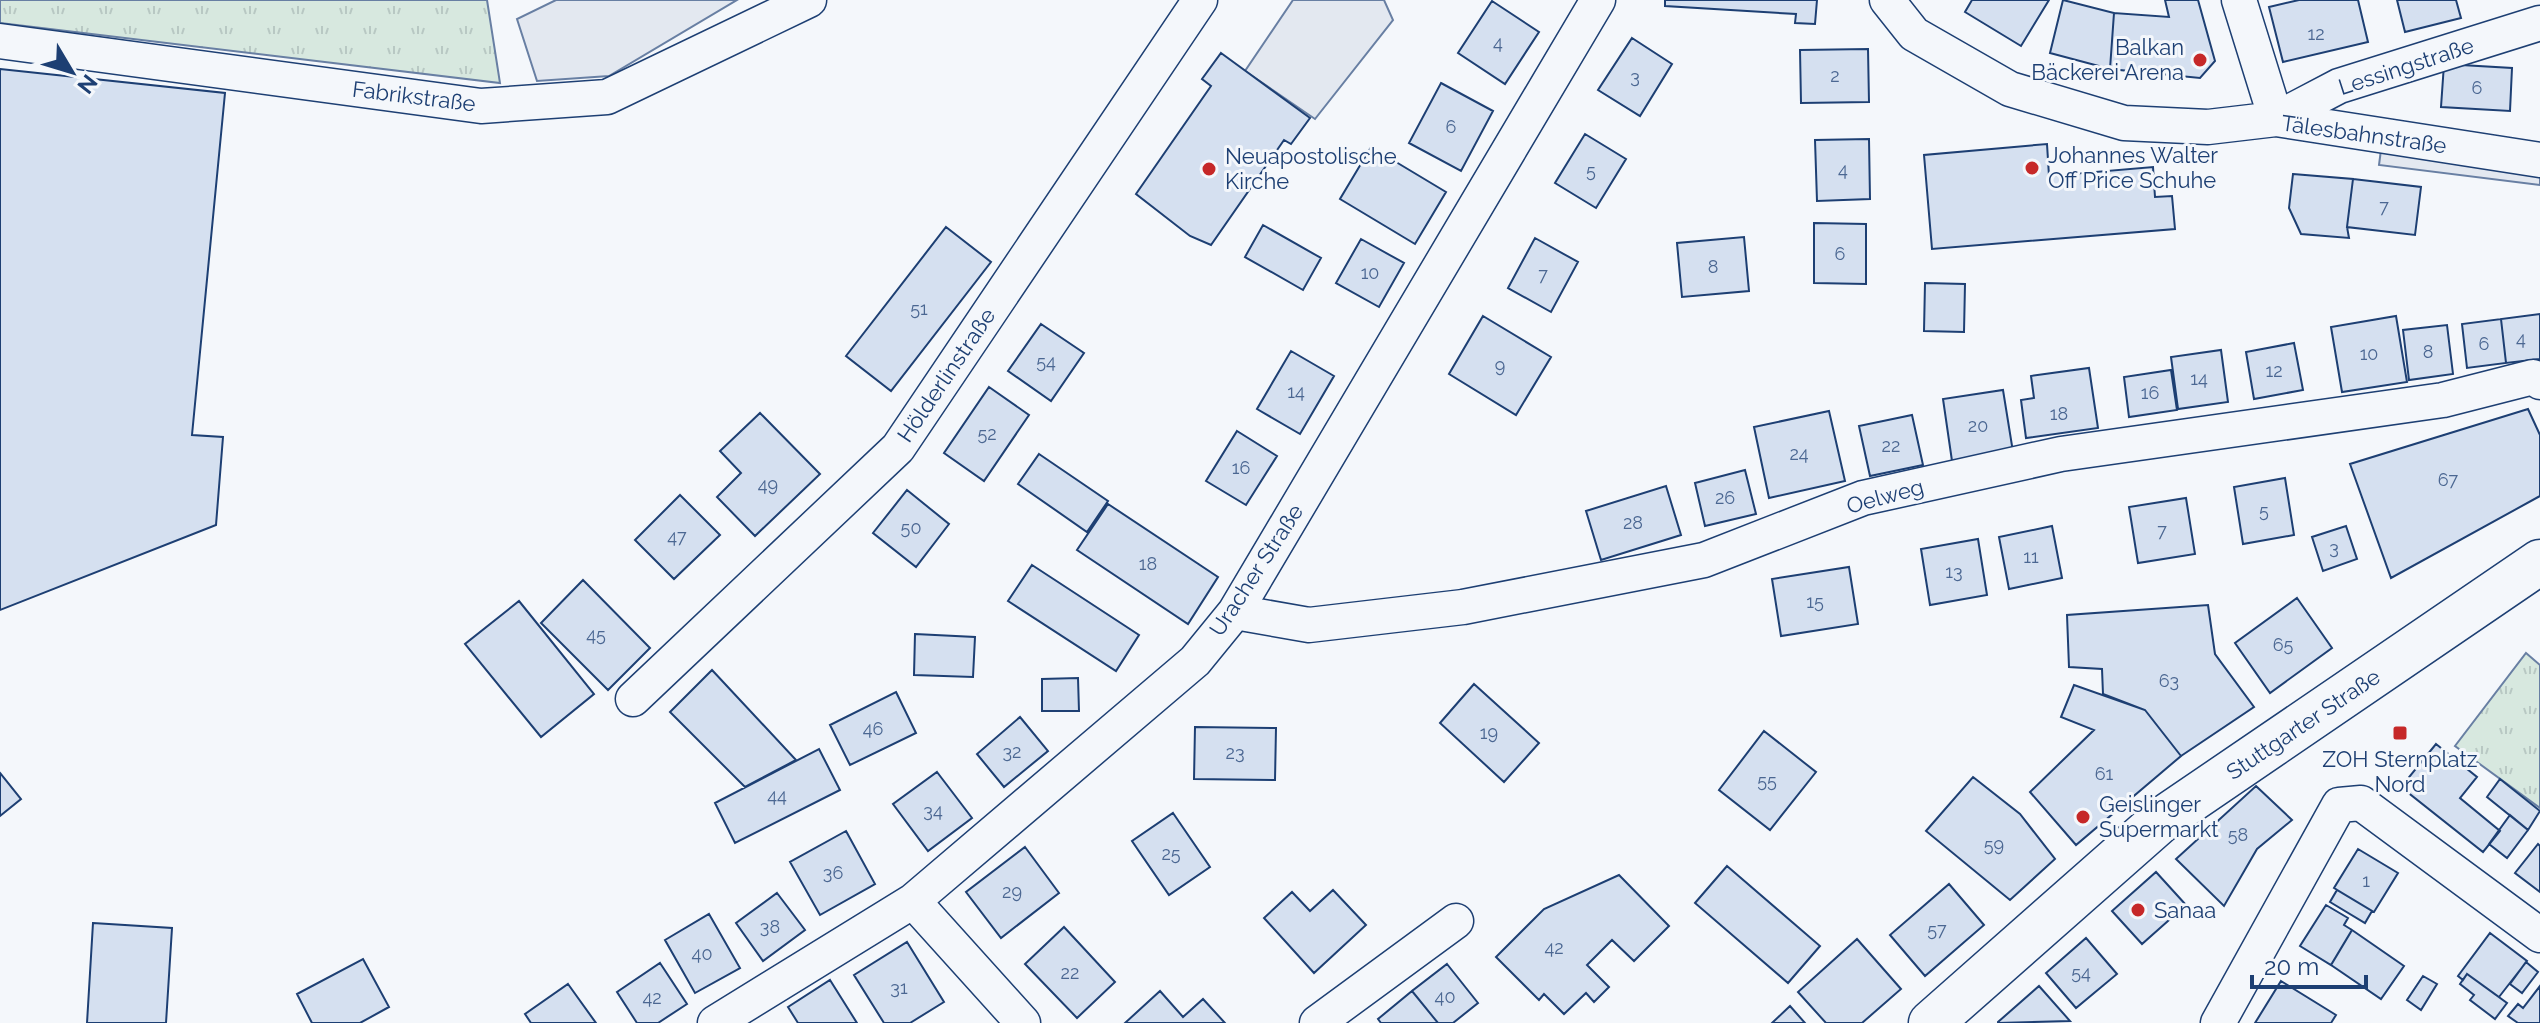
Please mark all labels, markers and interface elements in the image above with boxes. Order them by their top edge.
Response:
house number: 12 [2307,23,2325,44]
north arrow [32,32,112,112]
house number: 4 [1493,32,1503,53]
street label: Lessingstraße [2335,32,2477,100]
place label: Balkan Bäckerei Arena [2031,34,2184,85]
marker: Balkan Bäckerei Arena [2191,51,2209,69]
house number: 2 [1830,65,1840,86]
house number: 3 [1630,66,1640,87]
text: N [72,70,103,99]
street label: Fabrikstraße [351,76,477,116]
house number: 6 [2472,77,2483,98]
street label: Tälesbahnstraße [2280,110,2448,158]
house number: 6 [1446,116,1457,137]
place label: Johannes Walter Off Price Schuhe [2048,142,2218,193]
place label: Neuapostolische Kirche [1225,143,1397,194]
house number: 4 [1838,159,1848,180]
marker: Johannes Walter Off Price Schuhe [2023,159,2041,177]
marker: Neuapostolische Kirche [1200,160,1218,178]
house number: 5 [1586,160,1596,181]
house number: 7 [2379,196,2389,217]
house number: 6 [1835,243,1846,264]
house number: 8 [1708,256,1718,277]
house number: 10 [1361,262,1379,283]
house number: 7 [1538,264,1548,285]
house number: 51 [910,298,928,319]
street label: Hölderlinstraße [892,303,1000,447]
house number: 4 [2516,328,2526,349]
house number: 6 [2479,333,2490,354]
house number: 8 [2423,341,2433,362]
house number: 10 [2360,343,2378,364]
house number: 54 [1036,351,1056,372]
house number: 9 [1495,355,1505,376]
house number: 12 [2265,360,2283,381]
house number: 14 [2190,368,2208,389]
house number: 14 [1287,381,1305,402]
house number: 16 [2141,382,2159,403]
house number: 18 [2050,403,2068,424]
house number: 20 [1968,415,1988,436]
house number: 52 [977,423,997,444]
house number: 22 [1882,435,1900,456]
house number: 24 [1789,443,1809,464]
house number: 16 [1232,457,1250,478]
house number: 67 [2438,469,2459,490]
street label: Oelweg [1843,473,1927,519]
house number: 49 [758,474,778,495]
house number: 26 [1715,487,1735,508]
street label: Uracher Straße [1204,499,1308,641]
house number: 5 [2259,500,2269,521]
house number: 28 [1623,512,1643,533]
house number: 50 [901,517,921,538]
house number: 7 [2157,520,2167,541]
house number: 47 [667,526,687,547]
house number: 3 [2329,537,2339,558]
house number: 11 [2023,546,2039,567]
house number: 18 [1139,553,1157,574]
house number: 13 [1945,561,1963,582]
house number: 15 [1806,591,1824,612]
house number: 45 [586,624,606,645]
house number: 65 [2273,634,2294,655]
street label: Stuttgarter Straße [2221,663,2385,785]
house number: 63 [2159,670,2179,691]
house number: 46 [863,718,883,739]
house number: 19 [1480,722,1498,743]
marker: ZOH Sternplatz Nord [2391,724,2409,742]
house number: 32 [1003,741,1022,762]
house number: 23 [1226,742,1245,763]
place label: ZOH Sternplatz Nord [2322,746,2478,797]
house number: 61 [2095,763,2114,784]
house number: 55 [1757,770,1777,791]
house number: 44 [767,785,787,806]
place label: Geislinger Supermarkt [2099,791,2219,842]
house number: 34 [923,800,943,821]
marker: Geislinger Supermarkt [2074,808,2092,826]
house number: 58 [2228,824,2248,845]
house number: 59 [1984,834,2004,855]
house number: 25 [1161,843,1181,864]
house number: 36 [823,862,843,883]
house number: 1 [2362,870,2370,891]
house number: 29 [1002,881,1022,902]
place label: Sanaa [2154,897,2216,923]
marker: Sanaa [2129,901,2147,919]
house number: 38 [760,916,780,937]
house number: 57 [1927,919,1947,940]
house number: 42 [1544,937,1564,958]
scale bar [2252,939,2366,989]
house number: 40 [692,943,712,964]
text: 20 m [2264,952,2319,981]
house number: 22 [1061,962,1079,983]
house number: 54 [2071,962,2091,983]
house number: 31 [890,977,908,998]
house number: 40 [1435,986,1455,1007]
house number: 42 [642,987,662,1008]

